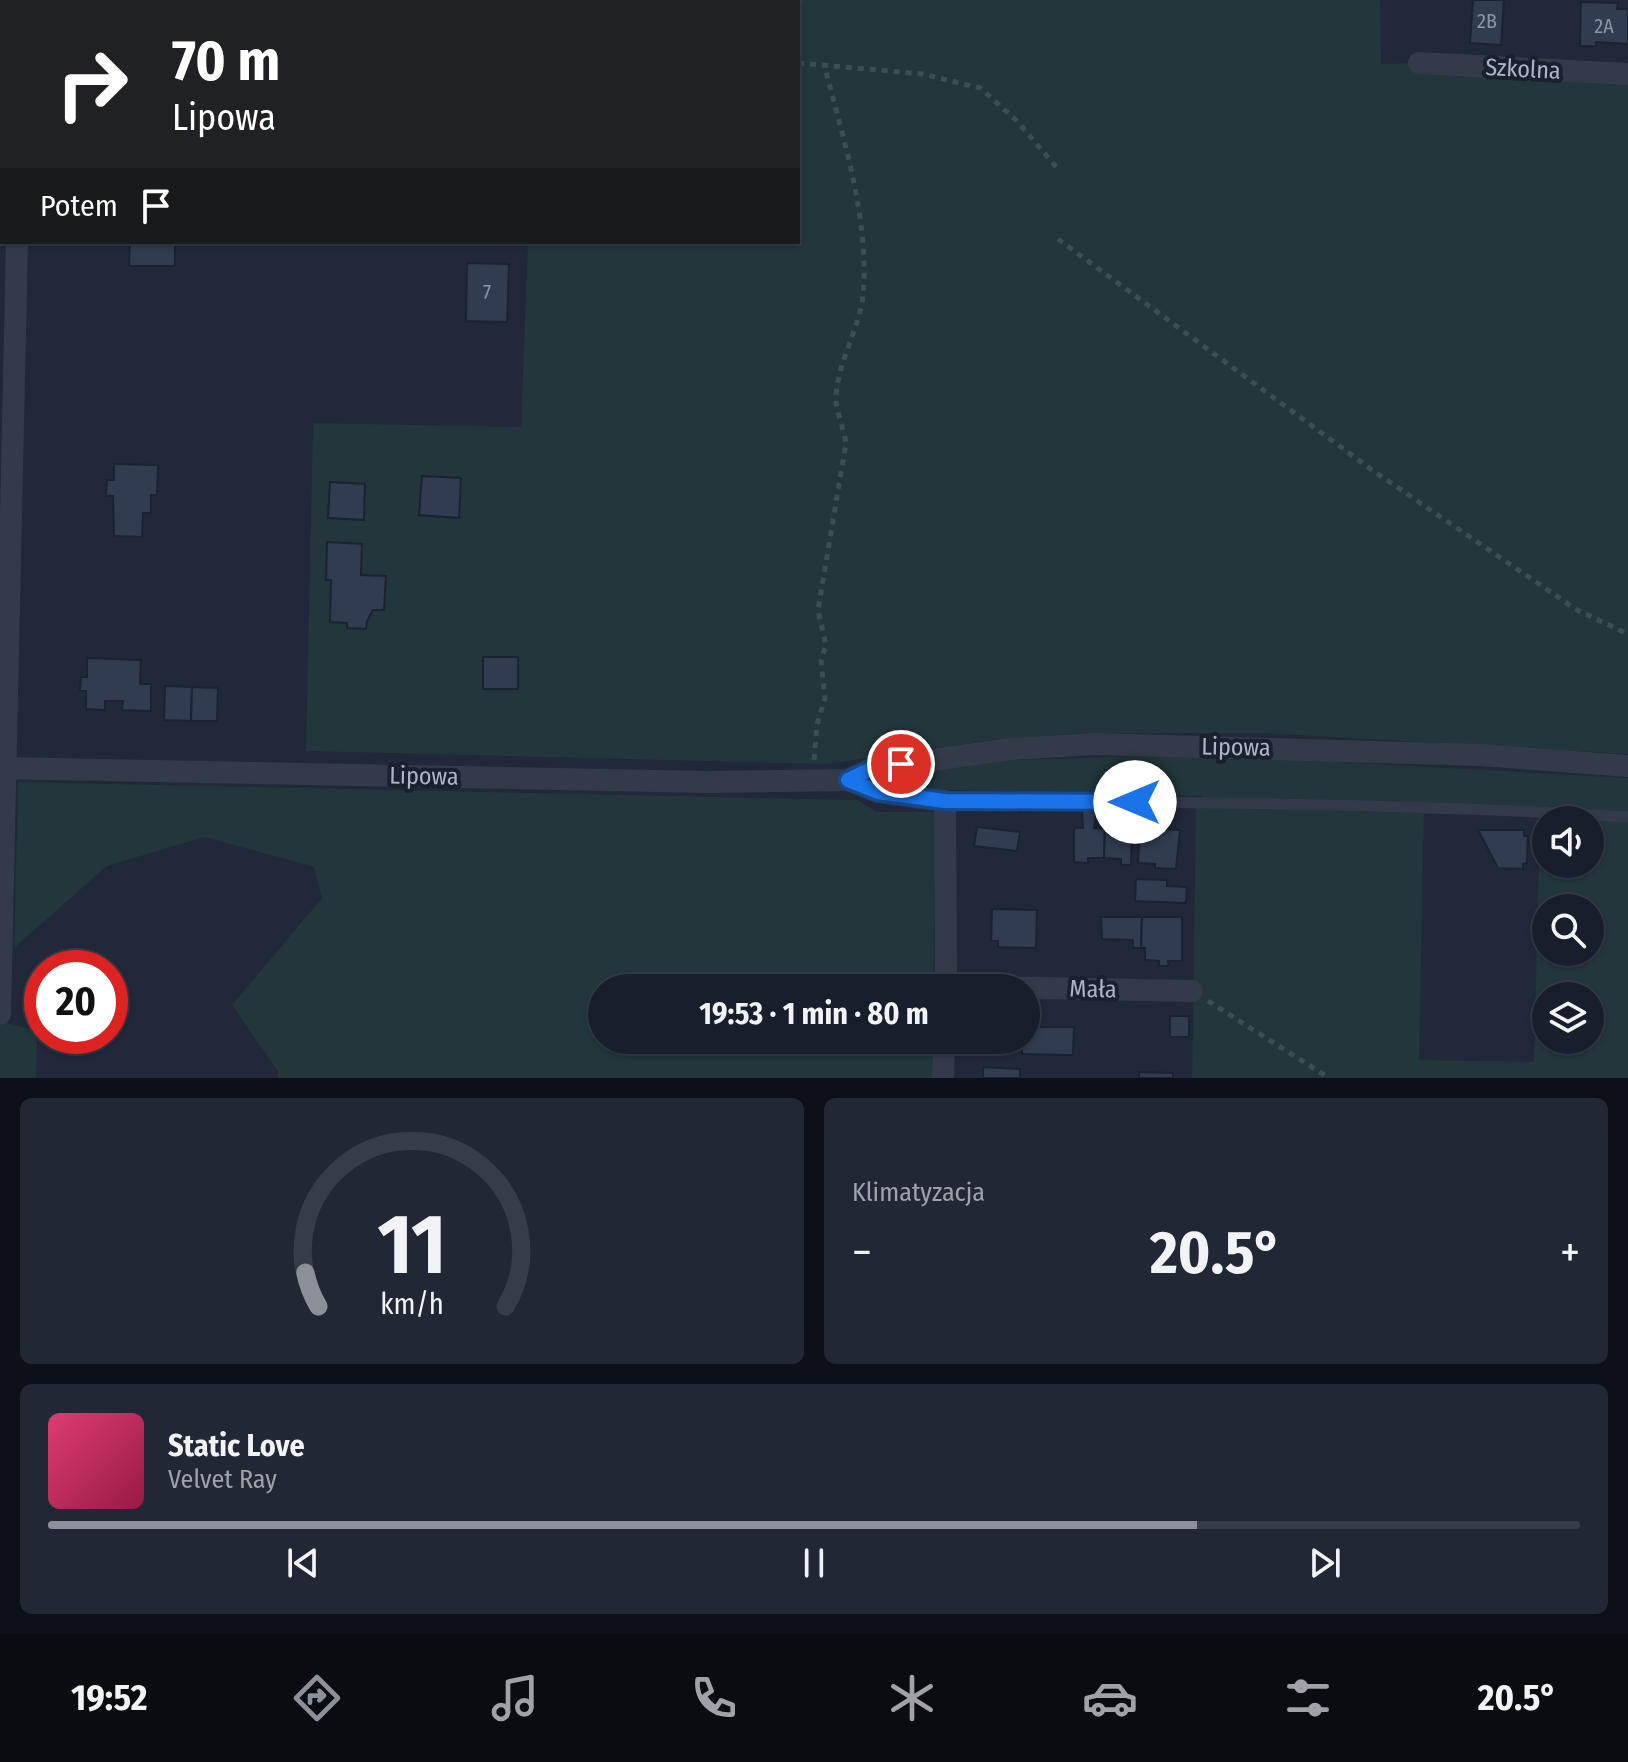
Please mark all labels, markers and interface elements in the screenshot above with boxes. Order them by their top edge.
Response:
house number: 2B [1477,9,1497,33]
house number: 2A [1594,14,1614,38]
text: 70 m [172,28,280,95]
icon: right [40,32,144,136]
street label: Szkolna [1485,53,1561,85]
text: Lipowa [172,96,276,140]
icon: arrive [134,184,178,228]
text: Potem [40,188,118,224]
house number: 7 [483,280,491,304]
pin [867,730,935,798]
street label: Lipowa [1201,732,1271,762]
icon: arrive [879,742,923,786]
position arrow [1093,760,1177,844]
street label: Lipowa [389,761,459,791]
map controls [1532,806,1604,1054]
button: sound [1532,806,1604,878]
button: search [1532,894,1604,966]
speed limit sign: 20 [24,950,128,1054]
street label: Mała [1069,975,1117,1003]
button: layers [1532,982,1604,1054]
text: 19:53 · 1 min · 80 m [699,996,929,1032]
text: Klimatyzacja [852,1177,985,1208]
text: 11 [378,1195,446,1295]
text: 20.5° [1150,1217,1282,1289]
text: − [852,1226,872,1279]
text: + [1560,1226,1580,1279]
text: km/h [380,1287,444,1322]
text: Static Love [168,1428,305,1464]
text: Velvet Ray [168,1464,277,1495]
icon: previous [281,1541,325,1585]
icon: pause [792,1541,836,1585]
icon: next [1303,1541,1347,1585]
icon: directions [289,1670,345,1726]
icon: music [487,1670,543,1726]
icon: phone [686,1670,742,1726]
icon: climate [884,1670,940,1726]
icon: car [1082,1670,1138,1726]
icon: filters [1280,1670,1336,1726]
text: 19:52 [71,1676,147,1720]
text: 20.5° [1478,1676,1557,1720]

